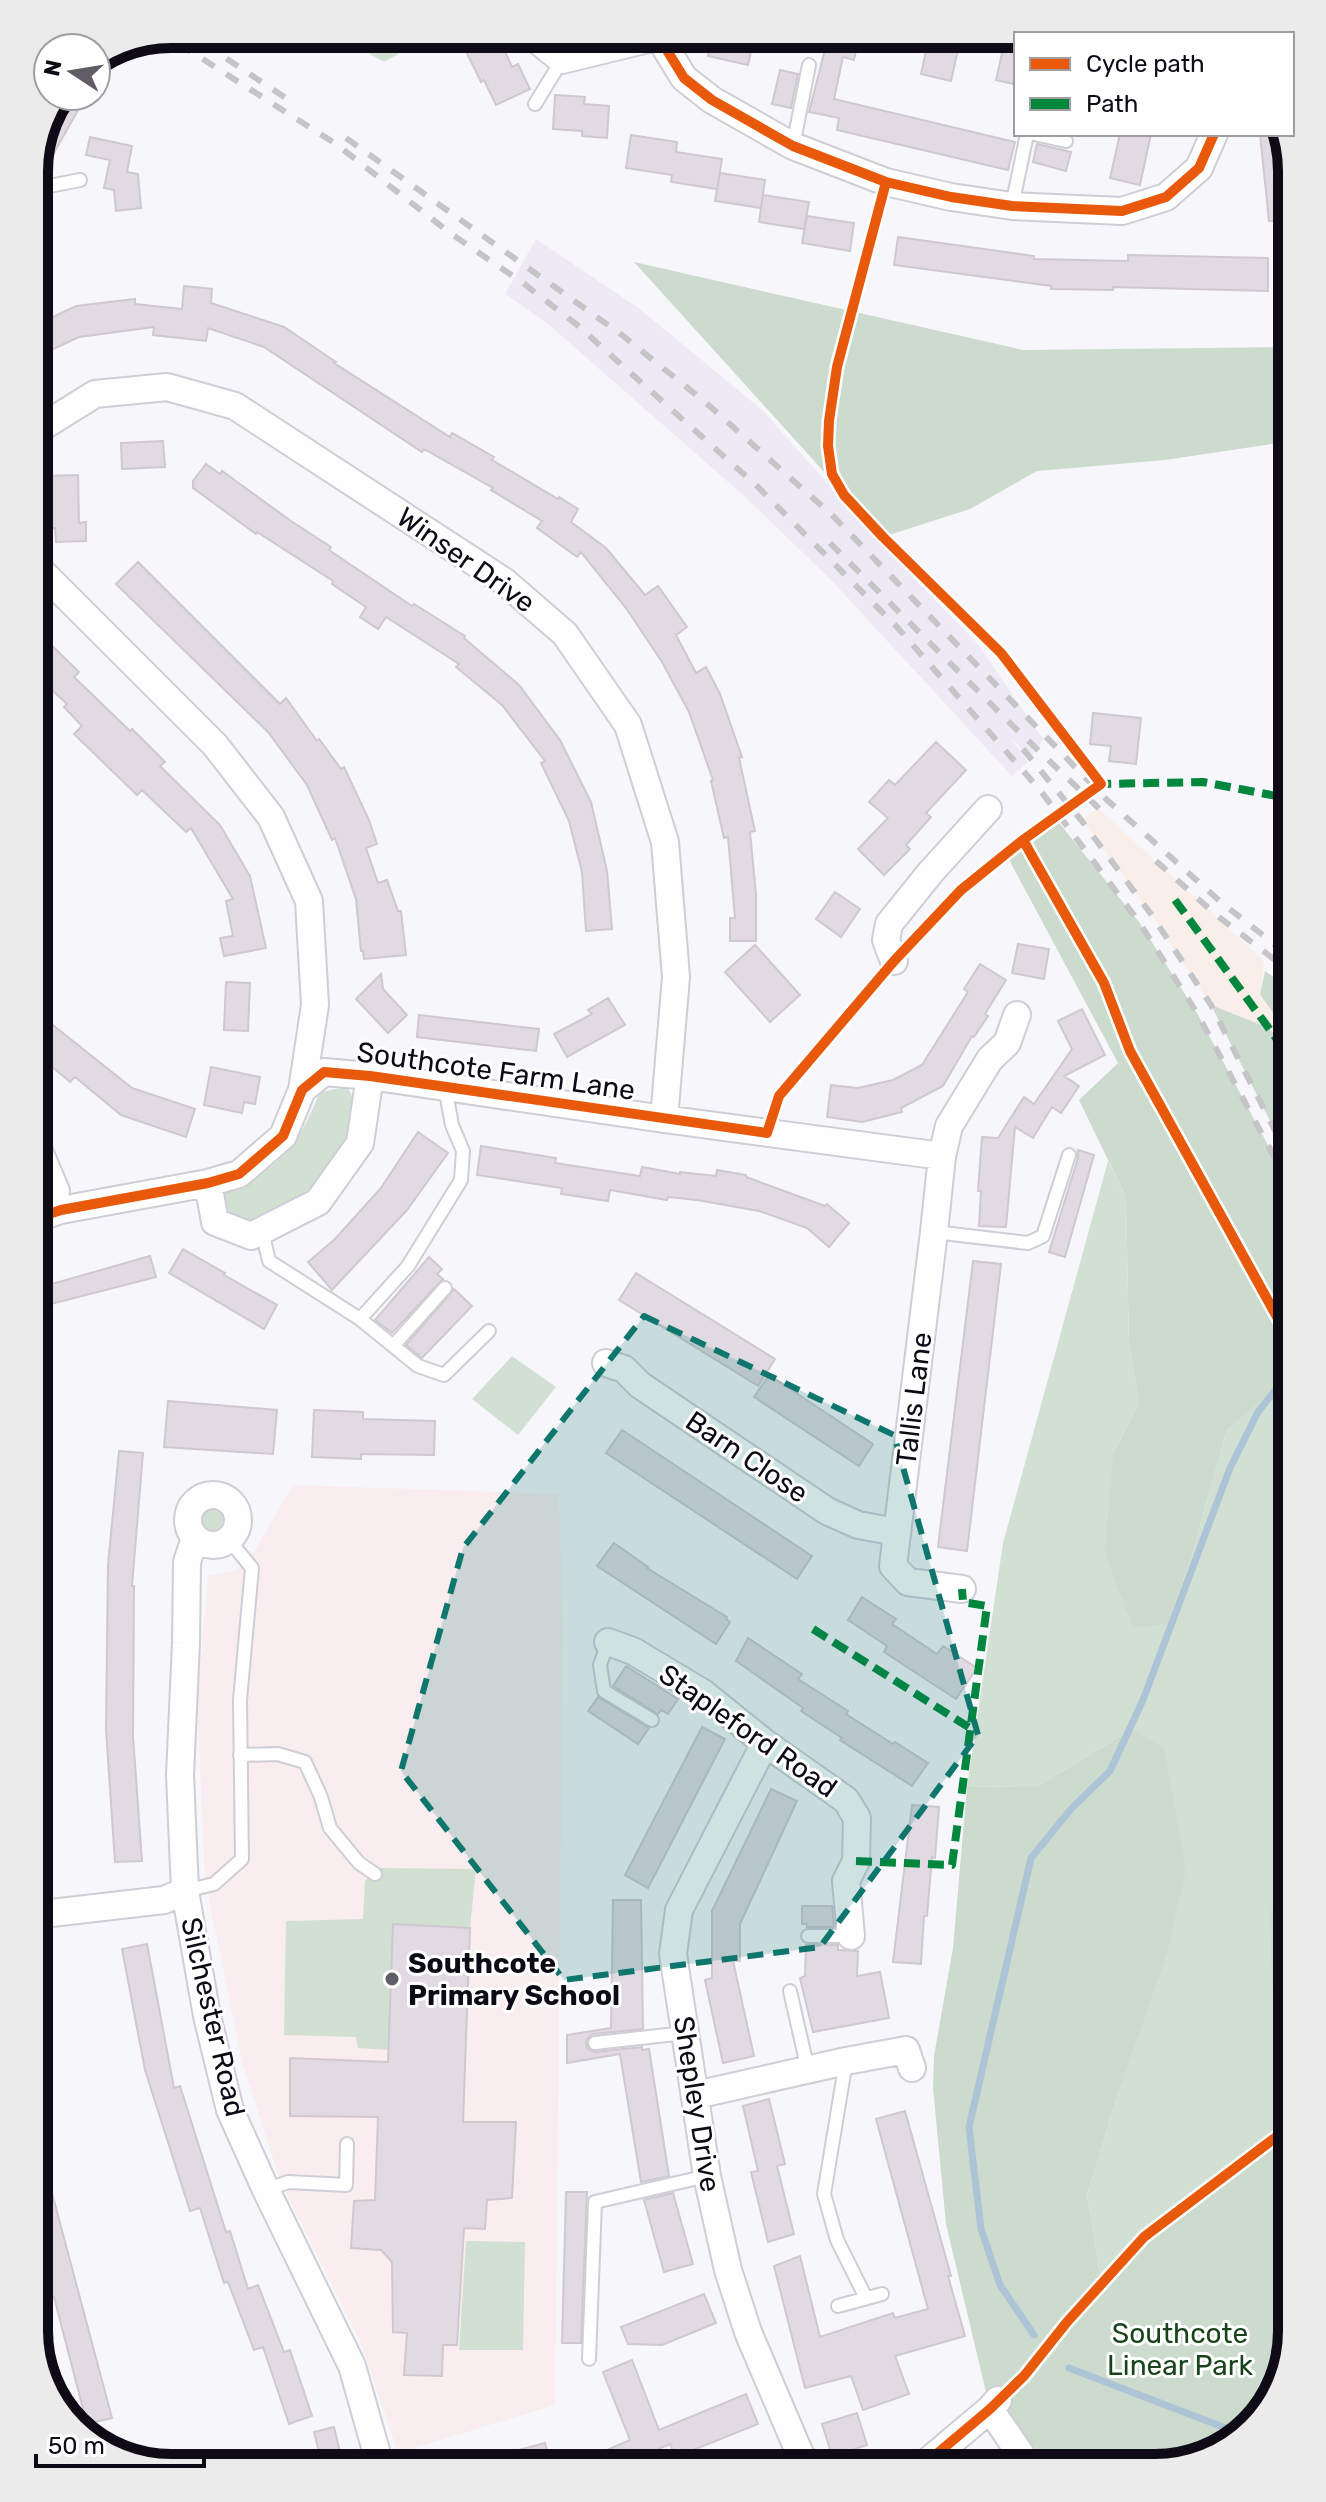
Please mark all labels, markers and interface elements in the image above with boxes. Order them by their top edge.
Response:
north arrow [32,32,112,112]
legend [1014,32,1294,136]
text: Cycle path [1086,50,1205,78]
text: N [38,57,68,78]
text: Path [1086,90,1138,118]
street label: Winser Drive [391,500,541,620]
street label: Southcote Farm Lane [355,1035,637,1107]
street label: Tallis Lane [889,1330,939,1468]
street label: Barn Close [680,1404,814,1510]
street label: Stapleford Road [653,1657,843,1805]
street label: Silchester Road [174,1914,252,2120]
place label: Southcote Primary School [408,1947,620,2012]
marker: Southcote Primary School [383,1970,401,1988]
street label: Shepley Drive [667,2014,727,2194]
park label: Southcote Linear Park [1107,2317,1253,2382]
scale bar [36,2418,204,2468]
text: 50 m [48,2432,105,2460]

